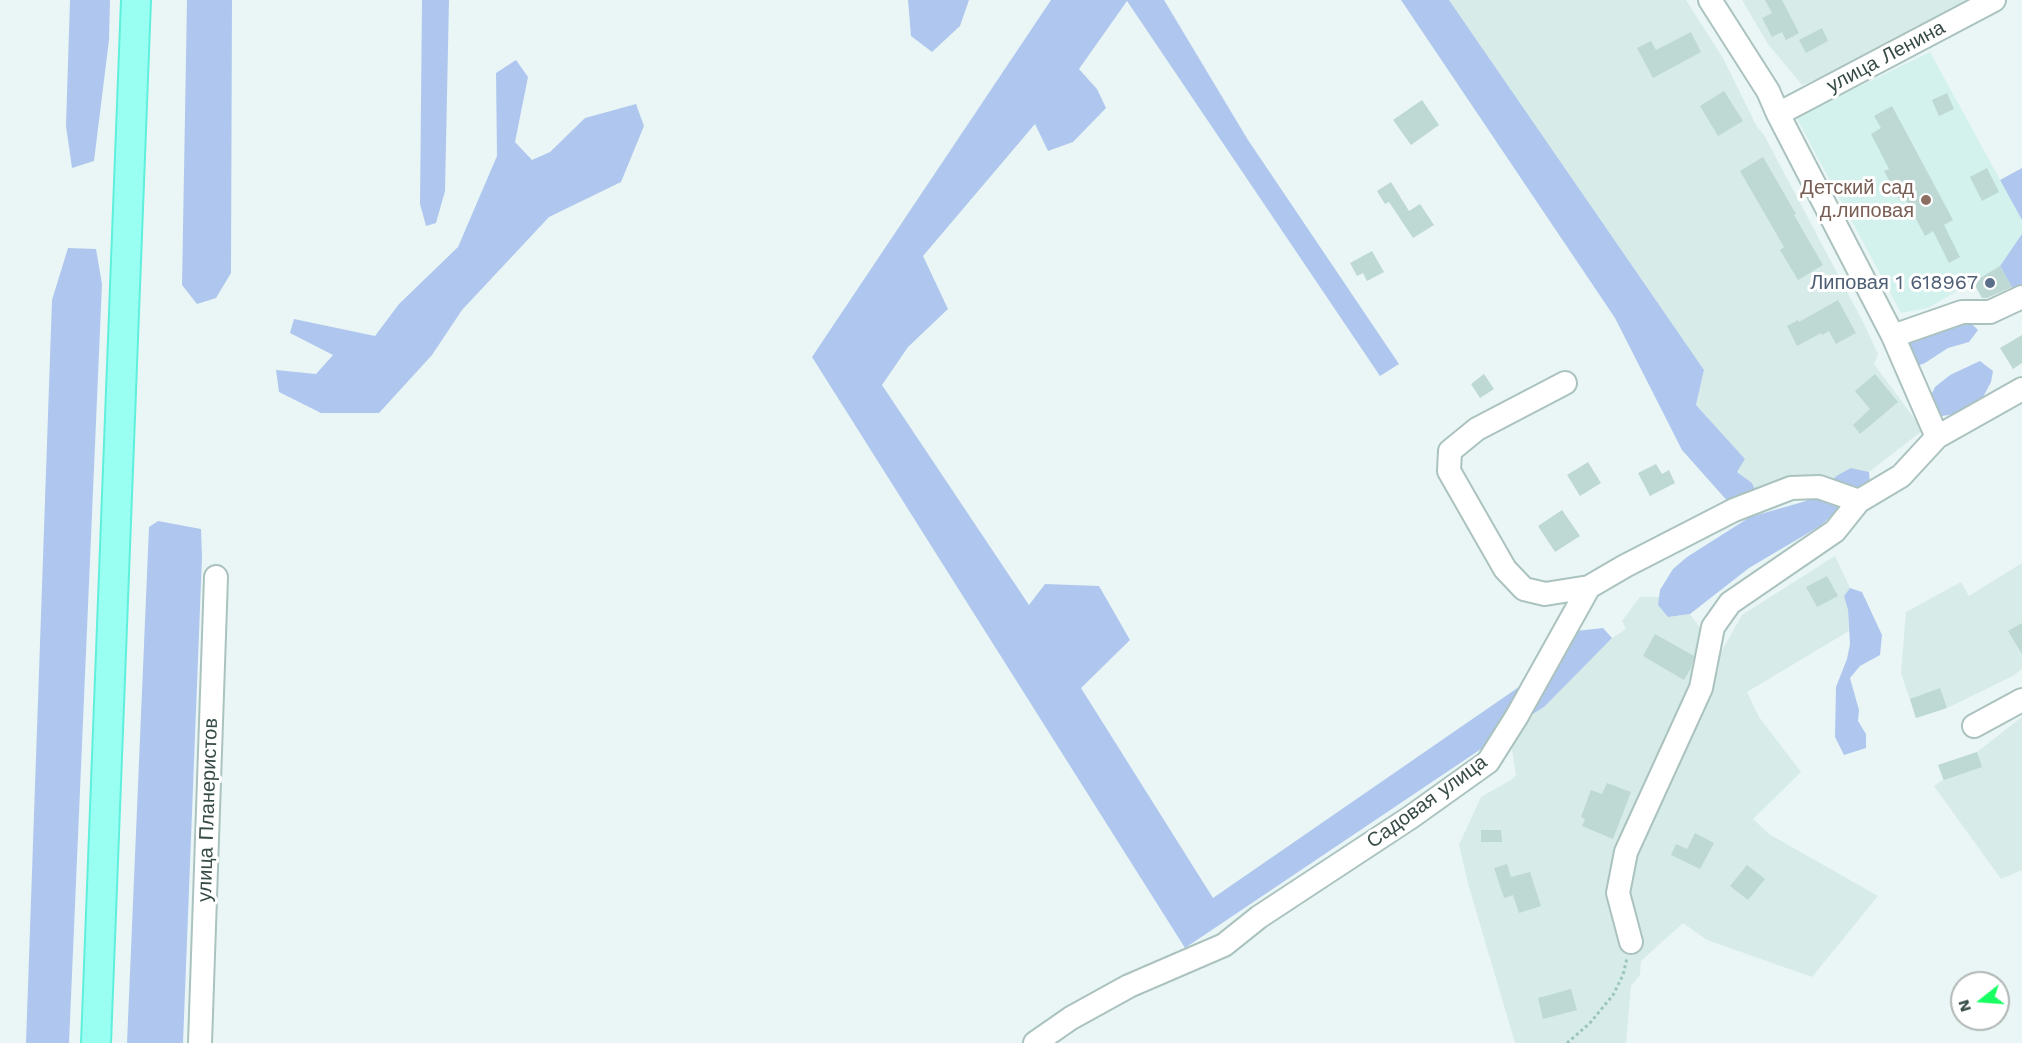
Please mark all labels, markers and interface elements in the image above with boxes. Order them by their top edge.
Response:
street label: улица Ленина [1823,16,1949,98]
place label: Детский сад д.липовая [1800,176,1914,223]
marker: Детский сад д.липовая [1919,193,1933,207]
place label: Липовая 1 618967 [1810,271,1978,295]
marker: Липовая 1 618967 [1983,276,1997,290]
street label: улица Планеристов [193,718,223,902]
street label: Садовая улица [1362,750,1492,854]
north arrow [1950,971,2010,1031]
text: N [1953,997,1975,1014]

